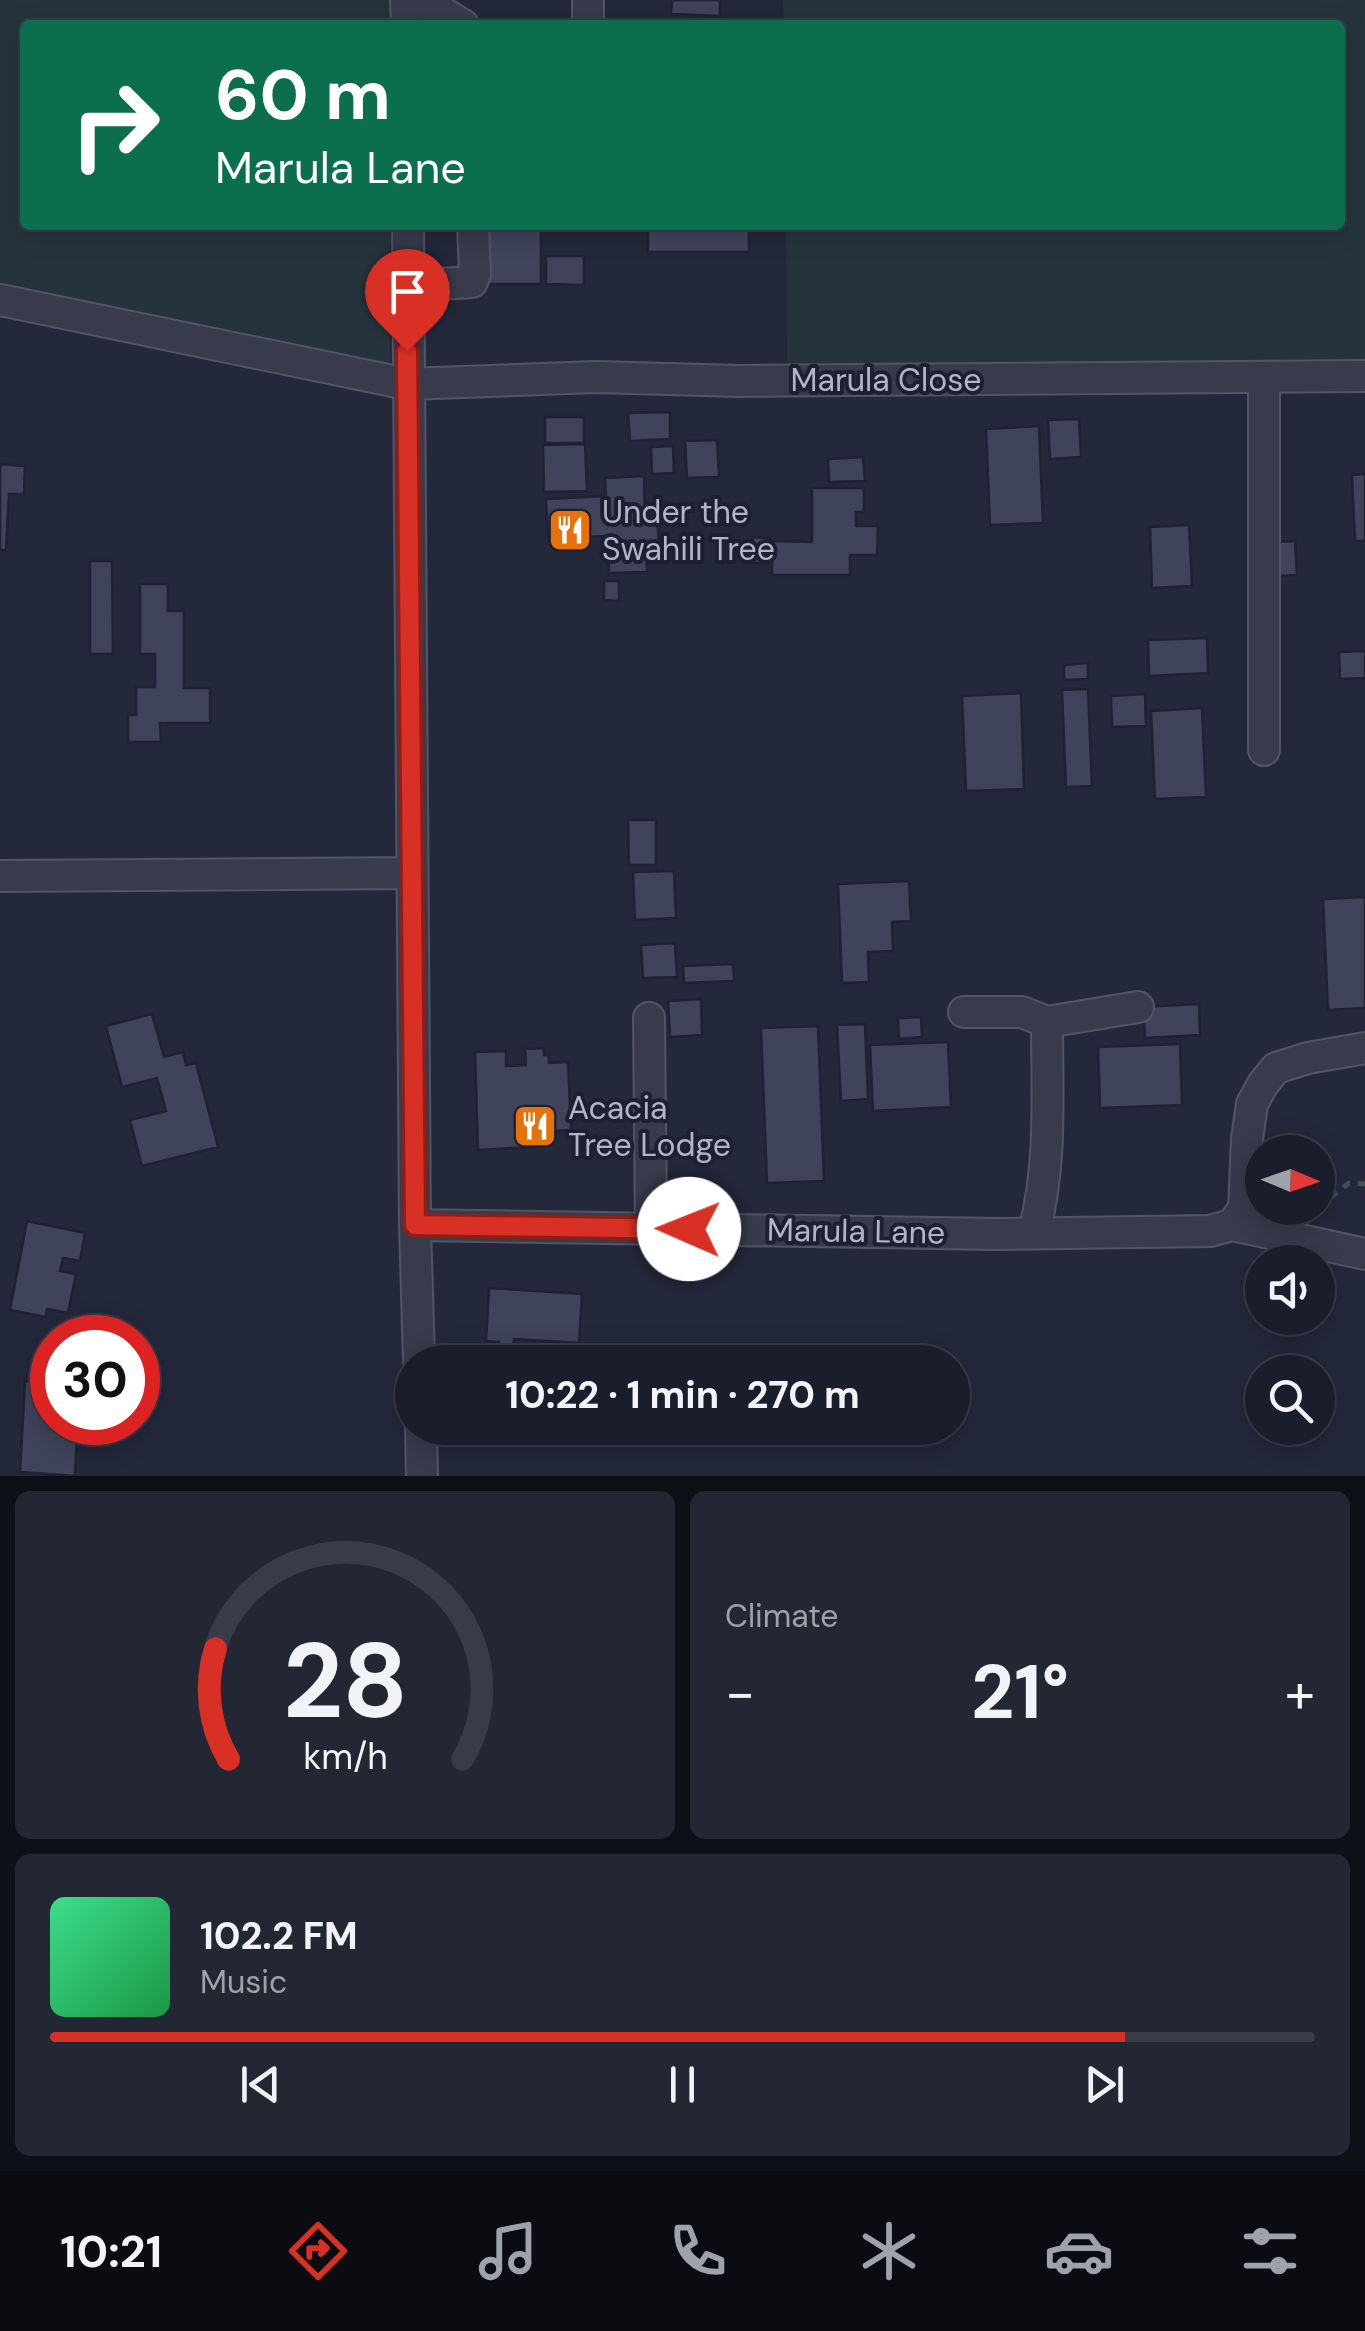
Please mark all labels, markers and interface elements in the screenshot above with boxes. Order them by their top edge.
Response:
text: 60 m [215,50,391,141]
icon: right [50,60,180,190]
text: Marula Lane [215,138,466,197]
pin [365,249,450,352]
icon: arrive [380,264,435,319]
street label: Marula Close [791,359,981,401]
place label: Under the Swahili Tree [602,491,775,570]
restaurant icon: Under the Swahili Tree [547,507,593,553]
place label: Acacia Tree Lodge [568,1087,731,1166]
restaurant icon: Acacia Tree Lodge [512,1103,558,1149]
north arrow [1245,1135,1335,1225]
map controls [1245,1135,1335,1445]
position arrow [637,1177,741,1281]
street label: Marula Lane [766,1208,946,1254]
button: sound [1245,1245,1335,1335]
speed limit sign: 30 [30,1315,160,1445]
button: search [1245,1355,1335,1445]
text: 10:22 · 1 min · 270 m [505,1370,860,1420]
text: Climate [725,1595,839,1637]
text: 28 [282,1614,408,1749]
text: 21° [971,1644,1069,1741]
text: − [725,1657,755,1729]
text: + [1285,1657,1315,1729]
text: km/h [303,1734,387,1780]
text: 102.2 FM [200,1911,358,1961]
text: Music [200,1961,287,2003]
icon: previous [233,2057,288,2112]
icon: pause [655,2057,710,2112]
icon: next [1077,2057,1132,2112]
icon: directions [283,2216,353,2286]
icon: music [473,2216,543,2286]
icon: phone [663,2216,733,2286]
icon: climate [854,2216,924,2286]
icon: car [1044,2216,1114,2286]
icon: filters [1235,2216,1305,2286]
text: 10:21 [60,2222,162,2281]

